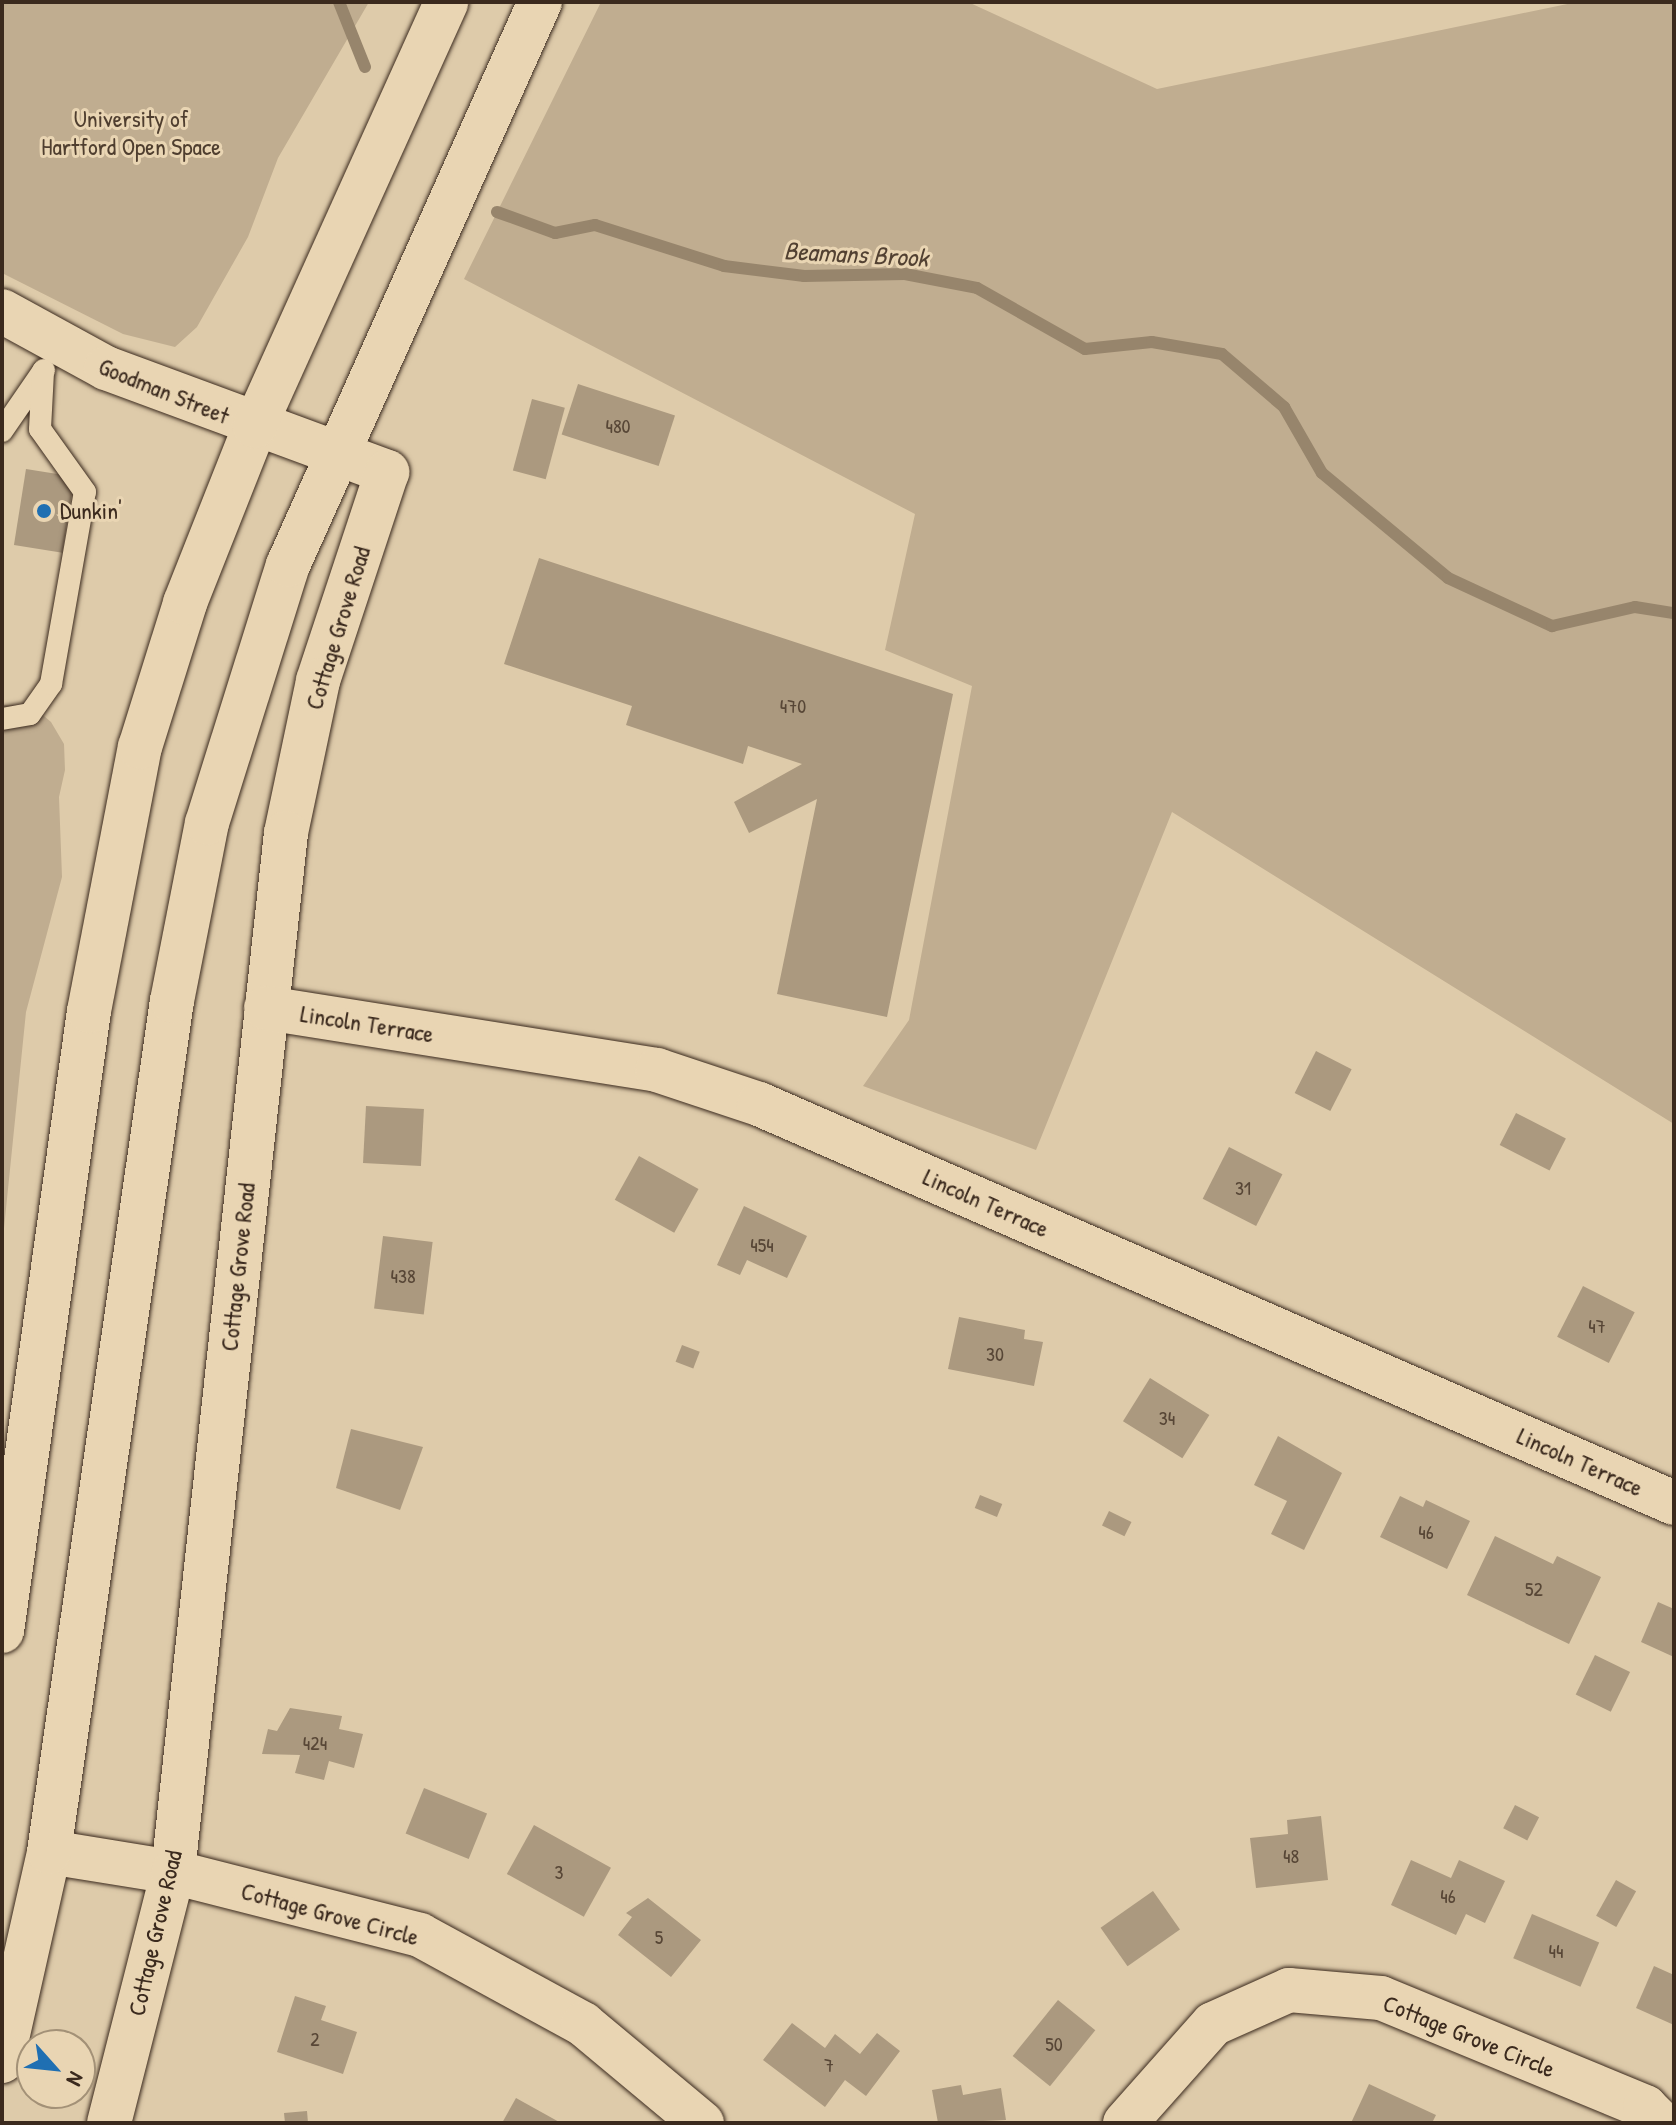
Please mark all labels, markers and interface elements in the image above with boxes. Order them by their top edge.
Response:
park label: University of Hartford Open Space [41,105,221,161]
water label: Beamans Brook [783,235,929,273]
street label: Goodman Street [95,352,233,430]
house number: 480 [605,413,631,437]
place label: Dunkin' [60,497,122,525]
marker: Dunkin' [35,502,53,520]
street label: Cottage Grove Road [300,543,376,713]
house number: 470 [780,693,806,717]
street label: Lincoln Terrace [298,999,436,1049]
street label: Lincoln Terrace [919,1163,1053,1243]
house number: 31 [1235,1175,1251,1199]
street label: Cottage Grove Road [215,1181,261,1353]
house number: 454 [750,1232,774,1256]
house number: 438 [390,1263,416,1287]
house number: 47 [1588,1313,1606,1337]
house number: 30 [986,1341,1004,1365]
house number: 34 [1159,1405,1175,1429]
street label: Lincoln Terrace [1513,1422,1647,1502]
house number: 46 [1418,1519,1434,1543]
house number: 52 [1525,1576,1543,1600]
house number: 424 [303,1730,327,1754]
house number: 48 [1283,1843,1299,1867]
street label: Cottage Grove Road [122,1847,188,2019]
house number: 3 [555,1859,563,1883]
street label: Cottage Grove Circle [238,1876,422,1952]
house number: 46 [1440,1883,1456,1907]
house number: 5 [655,1924,663,1948]
house number: 44 [1549,1938,1563,1962]
street label: Cottage Grove Circle [1379,1988,1559,2084]
house number: 2 [310,2026,320,2050]
north arrow [16,2029,96,2109]
house number: 50 [1045,2031,1063,2055]
house number: 7 [824,2052,834,2076]
text: N [60,2067,92,2091]

